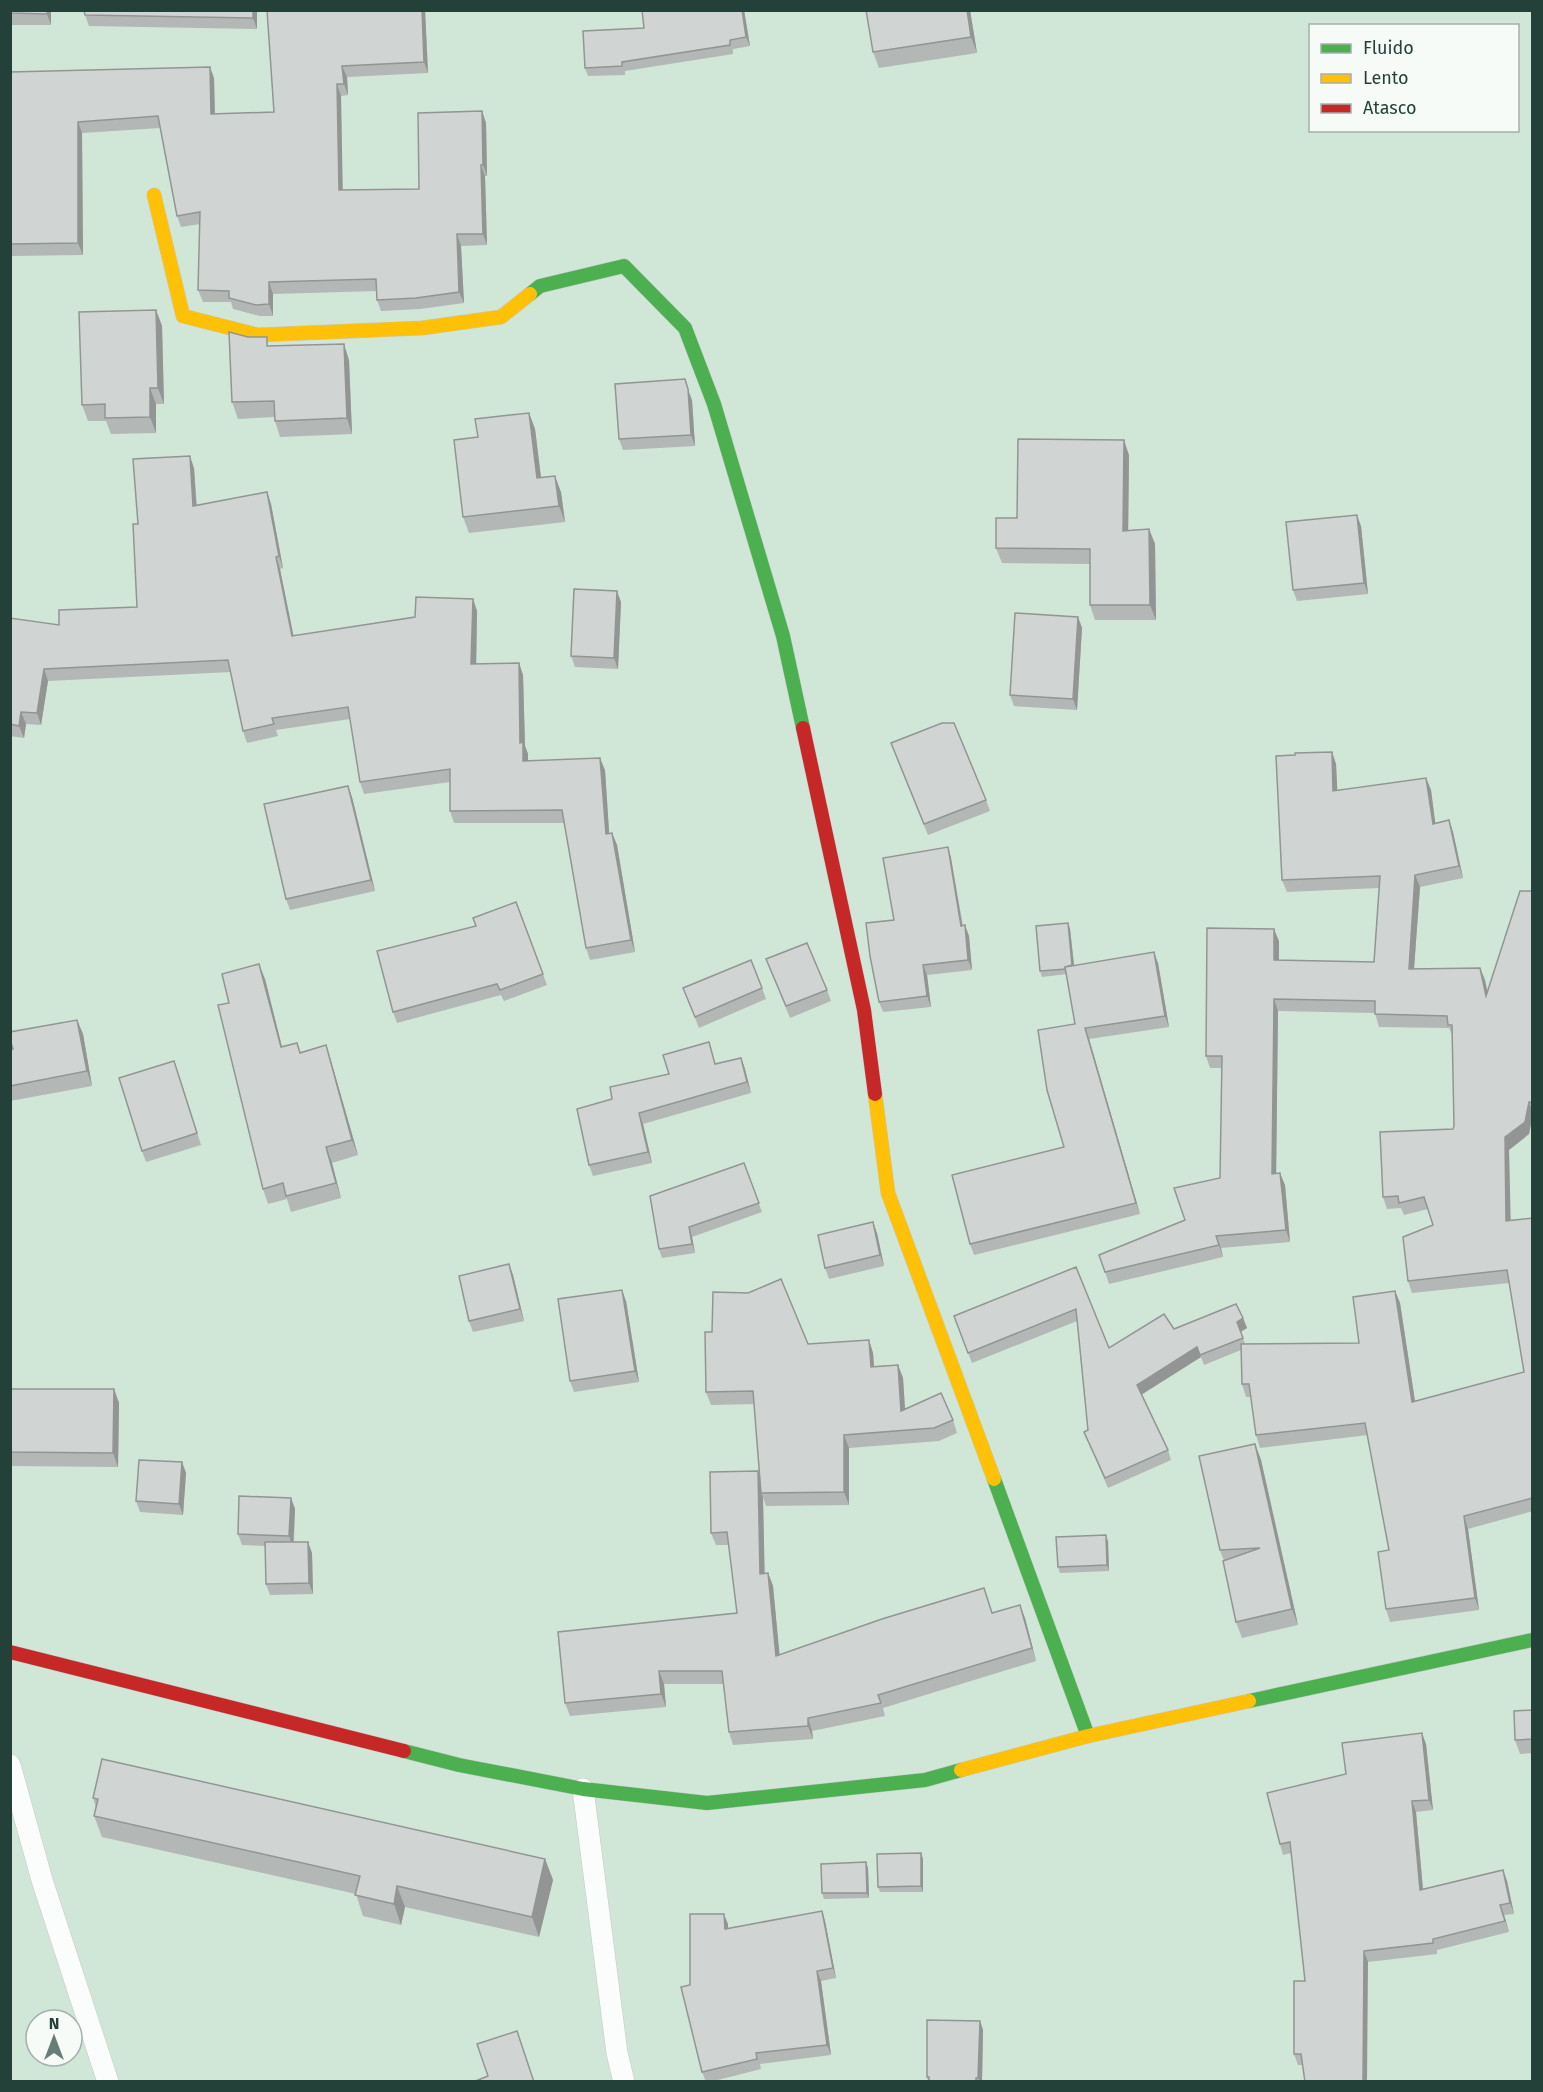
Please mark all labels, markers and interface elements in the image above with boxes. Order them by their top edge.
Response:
legend [1309,24,1519,132]
text: Fluido [1363,37,1414,59]
text: Lento [1363,67,1409,89]
text: Atasco [1363,97,1416,119]
north arrow [24,2008,84,2068]
text: N [49,2014,59,2033]

